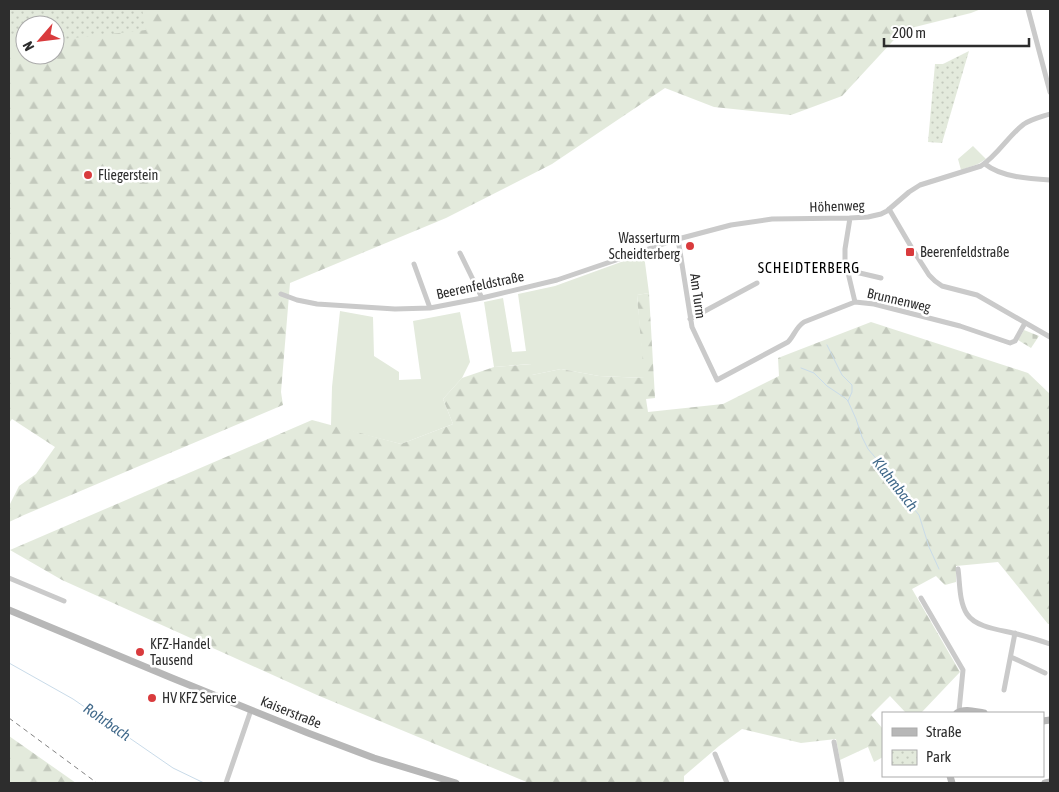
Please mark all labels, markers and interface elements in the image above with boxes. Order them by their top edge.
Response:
north arrow [15,15,65,65]
scale bar [884,15,1029,47]
text: 200 m [892,24,926,41]
text: N [20,39,38,54]
place label: Fliegerstein [98,167,158,183]
marker: Fliegerstein [82,169,94,181]
street label: Höhenweg [809,197,865,215]
place label: Wasserturm Scheidterberg [609,230,680,262]
marker: Wasserturm Scheidterberg [684,240,696,252]
place label: Beerenfeldstraße [920,244,1009,260]
marker: Beerenfeldstraße [904,246,916,258]
district label: SCHEIDTERBERG [758,259,860,276]
street label: Beerenfeldstraße [435,268,525,302]
street label: Am Turm [687,272,709,320]
street label: Brunnenweg [866,285,932,315]
water label: Klahmbach [869,454,922,514]
place label: KFZ-Handel Tausend [150,636,211,668]
marker: KFZ-Handel Tausend [134,646,146,658]
place label: HV KFZ Service [162,690,237,706]
marker: HV KFZ Service [146,692,158,704]
street label: Kaiserstraße [258,693,324,731]
water label: Rohrbach [81,699,134,744]
legend [882,712,1044,777]
text: Straße [926,723,962,740]
text: Park [926,748,951,765]

